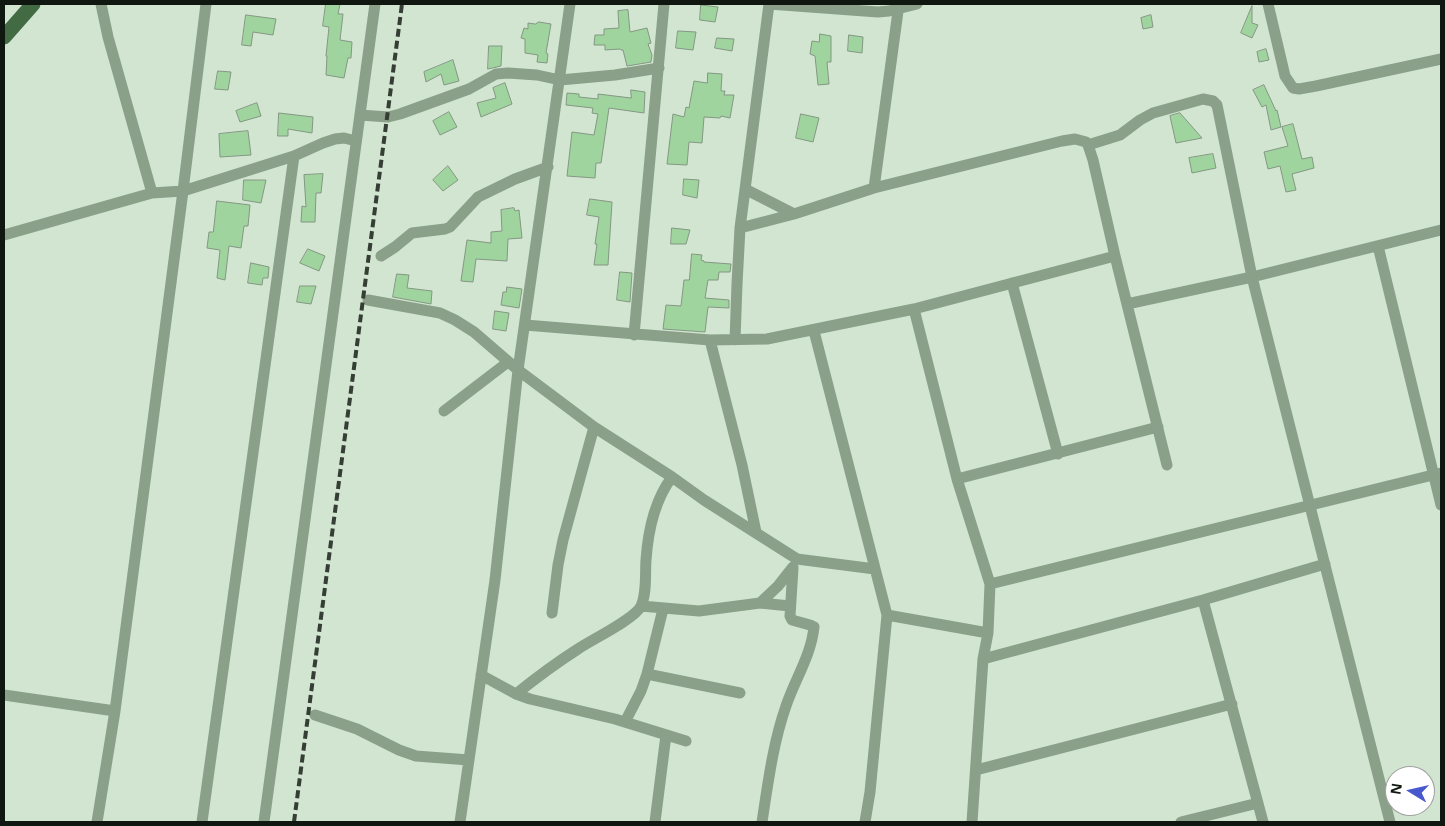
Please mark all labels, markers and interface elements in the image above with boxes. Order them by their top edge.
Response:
north arrow [1385,766,1435,816]
text: N [1385,782,1406,796]

